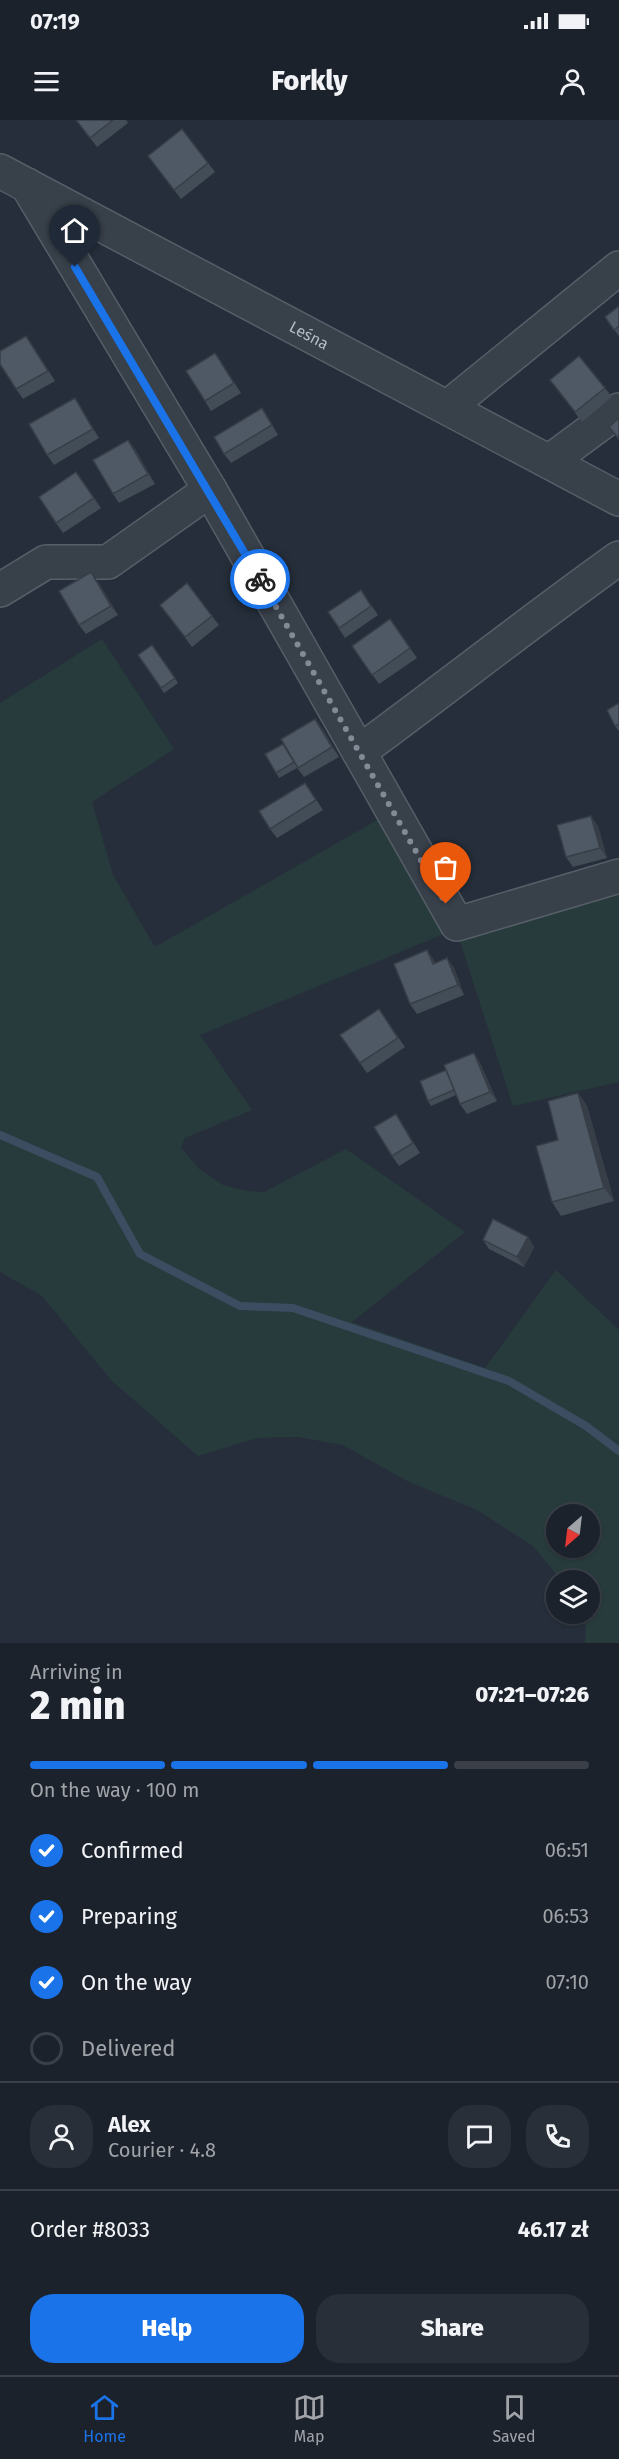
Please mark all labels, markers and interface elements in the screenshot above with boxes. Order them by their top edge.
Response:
text: 07:19 [30,8,80,35]
icon: menu [30,65,63,98]
text: Forkly [271,65,348,97]
icon: person [556,65,589,98]
pin [49,205,100,267]
icon: home [58,214,91,247]
street label: Leśna [286,317,332,353]
courier [230,549,290,609]
icon: bike [244,563,277,596]
pin [420,842,471,904]
icon: bag [429,851,462,884]
north arrow [546,1504,600,1558]
map controls [546,1504,600,1624]
button: layers [546,1570,600,1624]
text: Arriving in [30,1660,123,1684]
text: 07:21–07:26 [475,1681,589,1708]
text: 2 min [30,1683,126,1729]
text: On the way · 100 m [30,1778,199,1802]
icon: check [30,1834,63,1867]
text: Confirmed [81,1837,184,1864]
text: 06:51 [545,1838,589,1862]
icon: check [30,1900,63,1933]
text: Preparing [81,1903,177,1930]
text: 06:53 [542,1904,589,1928]
icon: check [30,1966,63,1999]
text: On the way [81,1969,192,1996]
text: 07:10 [546,1970,589,1994]
text: Delivered [81,2035,176,2062]
button: person [30,2105,93,2168]
button: chat [448,2105,511,2168]
button: phone [526,2105,589,2168]
text: Alex [108,2111,151,2138]
text: Courier · 4.8 [108,2138,216,2162]
text: Order #8033 [30,2216,150,2243]
text: 46.17 zł [518,2216,589,2243]
button: Help [30,2294,304,2363]
button: Share [316,2294,589,2363]
tab: Home [83,2391,126,2446]
tab: Map [293,2391,326,2446]
tab: Saved [492,2391,536,2446]

